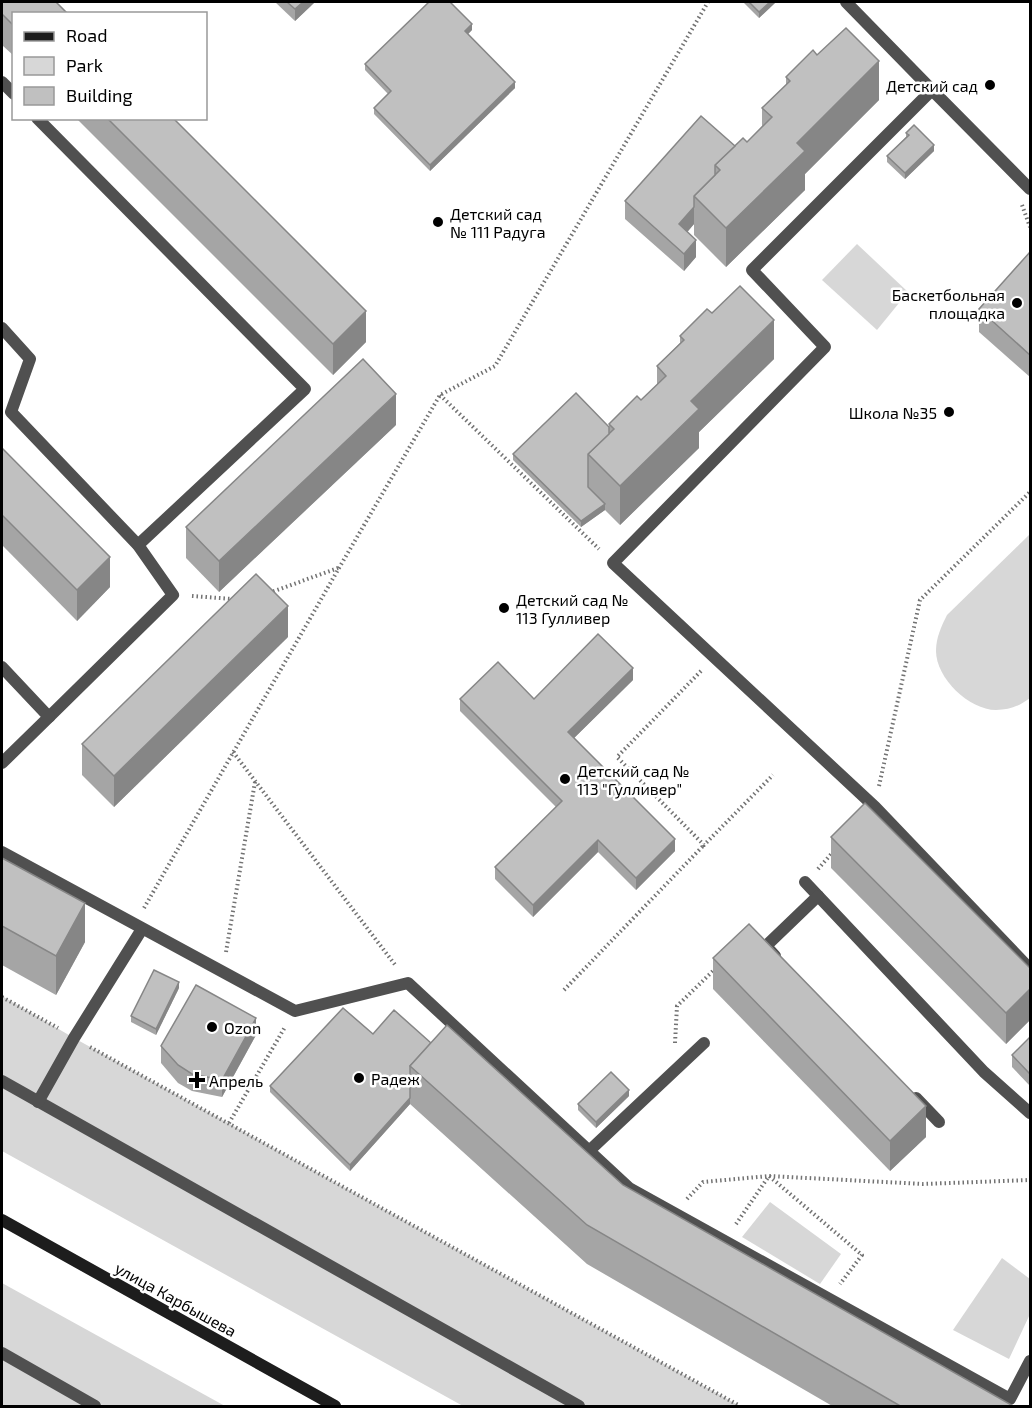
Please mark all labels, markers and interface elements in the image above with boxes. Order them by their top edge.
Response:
legend [12,12,207,120]
text: Road [66,24,107,46]
text: Park [66,54,103,76]
place label: Детский сад [886,76,978,95]
marker: Детский сад [983,78,997,92]
text: Building [66,84,133,106]
place label: Детский сад № 111 Радуга [450,204,546,242]
marker: Детский сад № 111 Радуга [431,215,445,229]
place label: Баскетбольная площадка [892,285,1005,322]
marker: Баскетбольная площадка [1010,296,1024,310]
place label: Школа №35 [849,403,937,422]
marker: Школа №35 [942,405,956,419]
place label: Детский сад № 113 Гулливер [516,590,629,628]
marker: Детский сад № 113 Гулливер [497,601,511,615]
place label: Детский сад № 113 "Гулливер" [577,761,690,799]
marker: Детский сад № 113 "Гулливер" [558,772,572,786]
place label: Ozon [224,1018,261,1037]
marker: Ozon [205,1020,219,1034]
place label: Радеж [371,1069,420,1088]
place label: Апрель [209,1071,263,1090]
marker: Радеж [352,1071,366,1085]
marker: Апрель [190,1073,204,1087]
street label: улица Карбышева [111,1258,240,1341]

